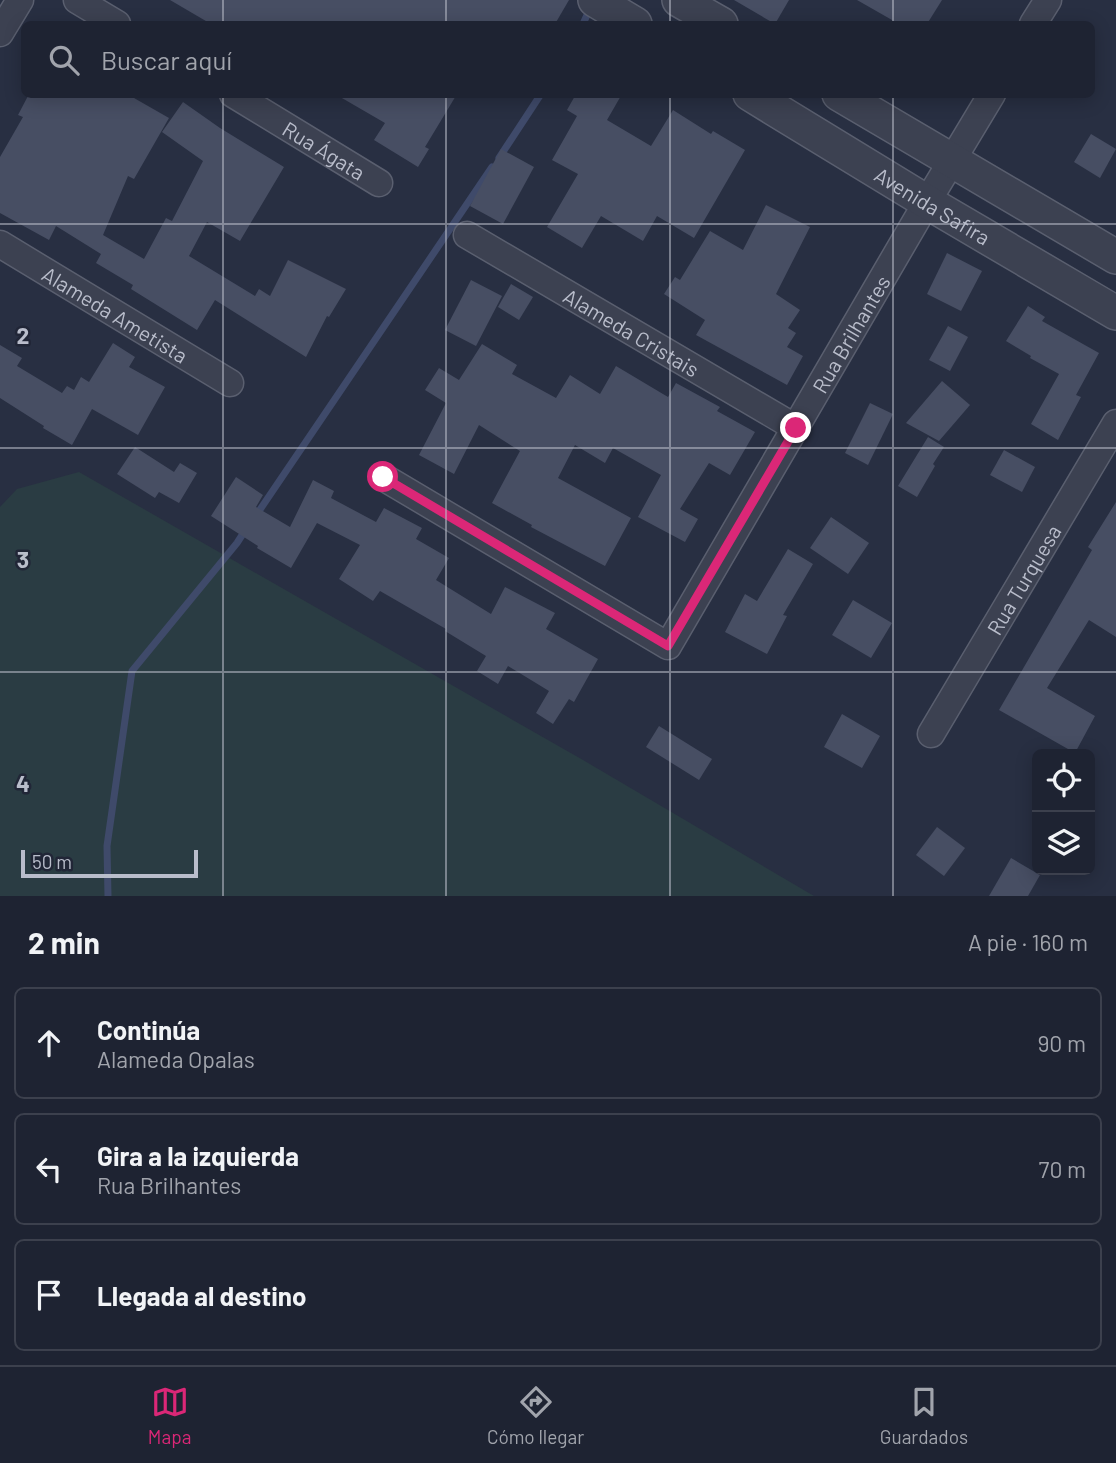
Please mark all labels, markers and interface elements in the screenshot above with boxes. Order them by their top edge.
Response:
search box [21,21,1095,98]
icon: search [45,41,83,79]
text: Buscar aquí [101,44,232,75]
street label: Rua Ágata [279,115,370,184]
street label: Avenida Safira [871,161,995,249]
street label: Alameda Ametista [38,260,193,367]
street label: Rua Brilhantes [806,270,894,397]
street label: Alameda Cristais [559,282,704,381]
text: 2 [17,321,29,349]
route end [780,412,811,443]
route start [367,461,398,492]
street label: Rua Turquesa [981,520,1065,639]
text: 3 [17,545,29,573]
map controls [1032,749,1095,875]
button: locate [1032,749,1095,812]
text: 4 [16,769,30,797]
button: layers [1032,812,1095,875]
scale bar [21,847,198,879]
text: 50 m [32,850,72,873]
text: 2 min [28,924,100,960]
text: A pie · 160 m [968,928,1088,956]
text: Continúa [97,1014,200,1045]
icon: ahead [30,1024,68,1062]
text: 90 m [1037,1029,1086,1057]
text: Alameda Opalas [97,1045,255,1073]
text: Gira a la izquierda [97,1140,299,1171]
icon: left [30,1150,68,1188]
text: 70 m [1039,1155,1086,1183]
text: Rua Brilhantes [97,1171,241,1199]
icon: arrive [30,1276,68,1314]
text: Llegada al destino [97,1280,306,1311]
tab: Mapa [148,1383,191,1448]
tab: Cómo llegar [487,1383,584,1448]
tab: Guardados [880,1383,968,1448]

